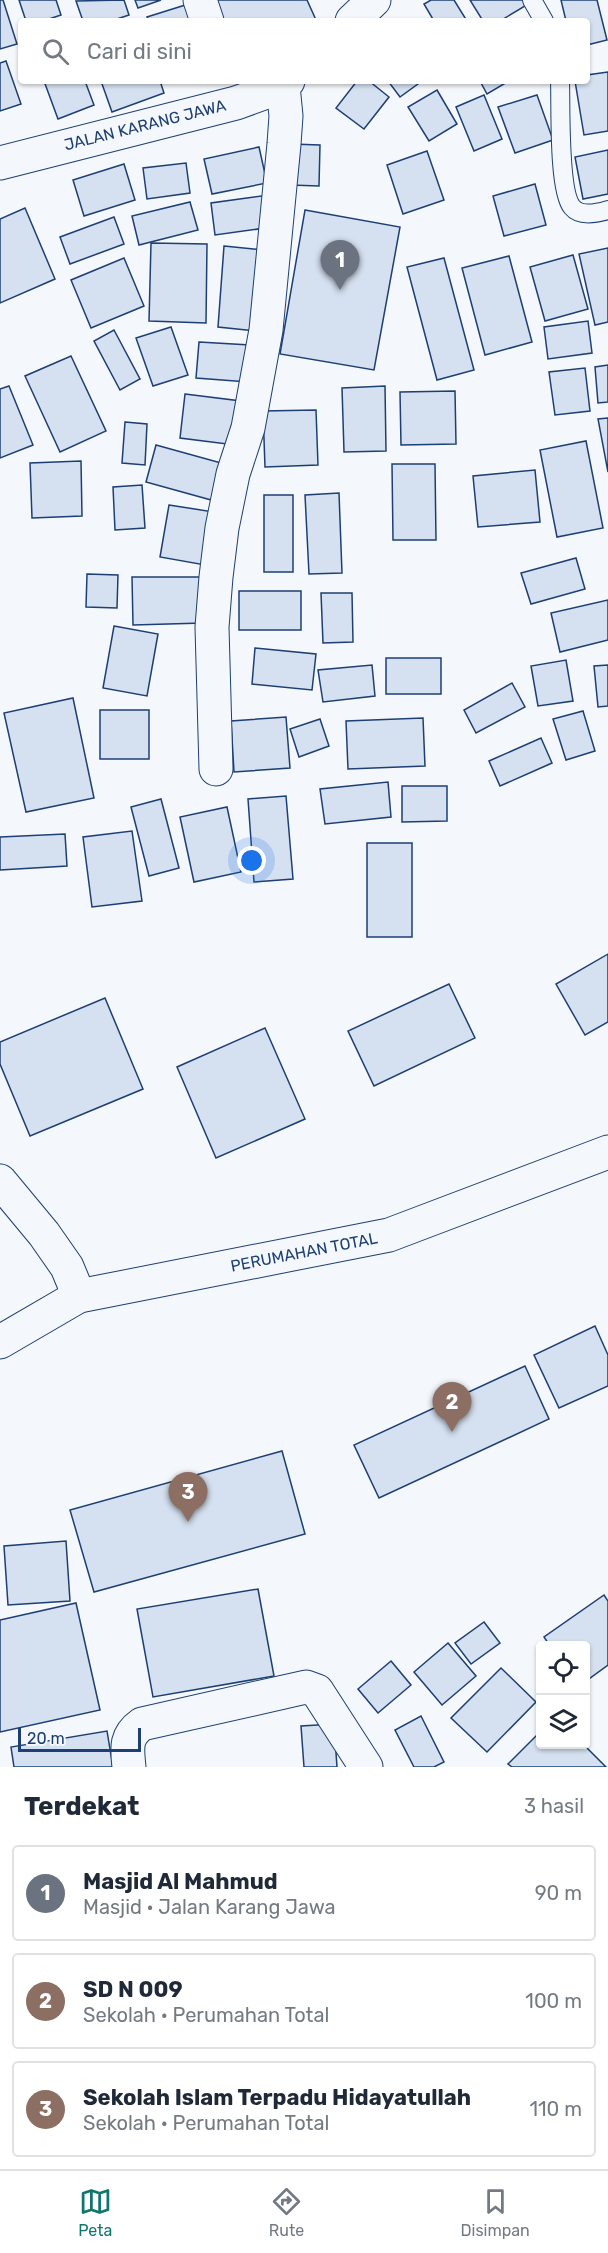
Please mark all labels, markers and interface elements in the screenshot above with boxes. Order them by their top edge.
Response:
search box [18,18,590,84]
icon: search [39,35,72,68]
text: Cari di sini [87,38,192,65]
street label: JALAN KARANG JAWA [62,96,228,154]
pin: 1 [320,240,360,290]
your location [237,846,266,875]
street label: PERUMAHAN TOTAL [229,1228,379,1276]
pin: 2 [432,1382,472,1432]
pin: 3 [168,1472,207,1522]
map controls [536,1641,590,1749]
button: locate [536,1641,590,1695]
button: layers [536,1695,590,1749]
scale bar [18,1725,141,1752]
text: 20 m [27,1729,65,1748]
text: Terdekat [24,1791,139,1822]
text: 3 hasil [524,1794,584,1818]
text: Masjid Al Mahmud [83,1868,278,1895]
text: 1 [41,1881,50,1905]
text: 90 m [535,1881,582,1905]
text: Masjid · Jalan Karang Jawa [83,1895,336,1919]
text: SD N 009 [83,1976,183,2003]
text: 2 [39,1989,52,2013]
text: 100 m [525,1989,582,2013]
text: Sekolah · Perumahan Total [83,2003,329,2027]
text: Sekolah Islam Terpadu Hidayatullah [83,2084,471,2111]
text: 3 [39,2097,52,2121]
text: 110 m [530,2097,582,2121]
text: Sekolah · Perumahan Total [83,2111,329,2135]
tab: Peta [78,2185,112,2240]
tab: Rute [269,2185,304,2240]
tab: Disimpan [461,2185,530,2240]

